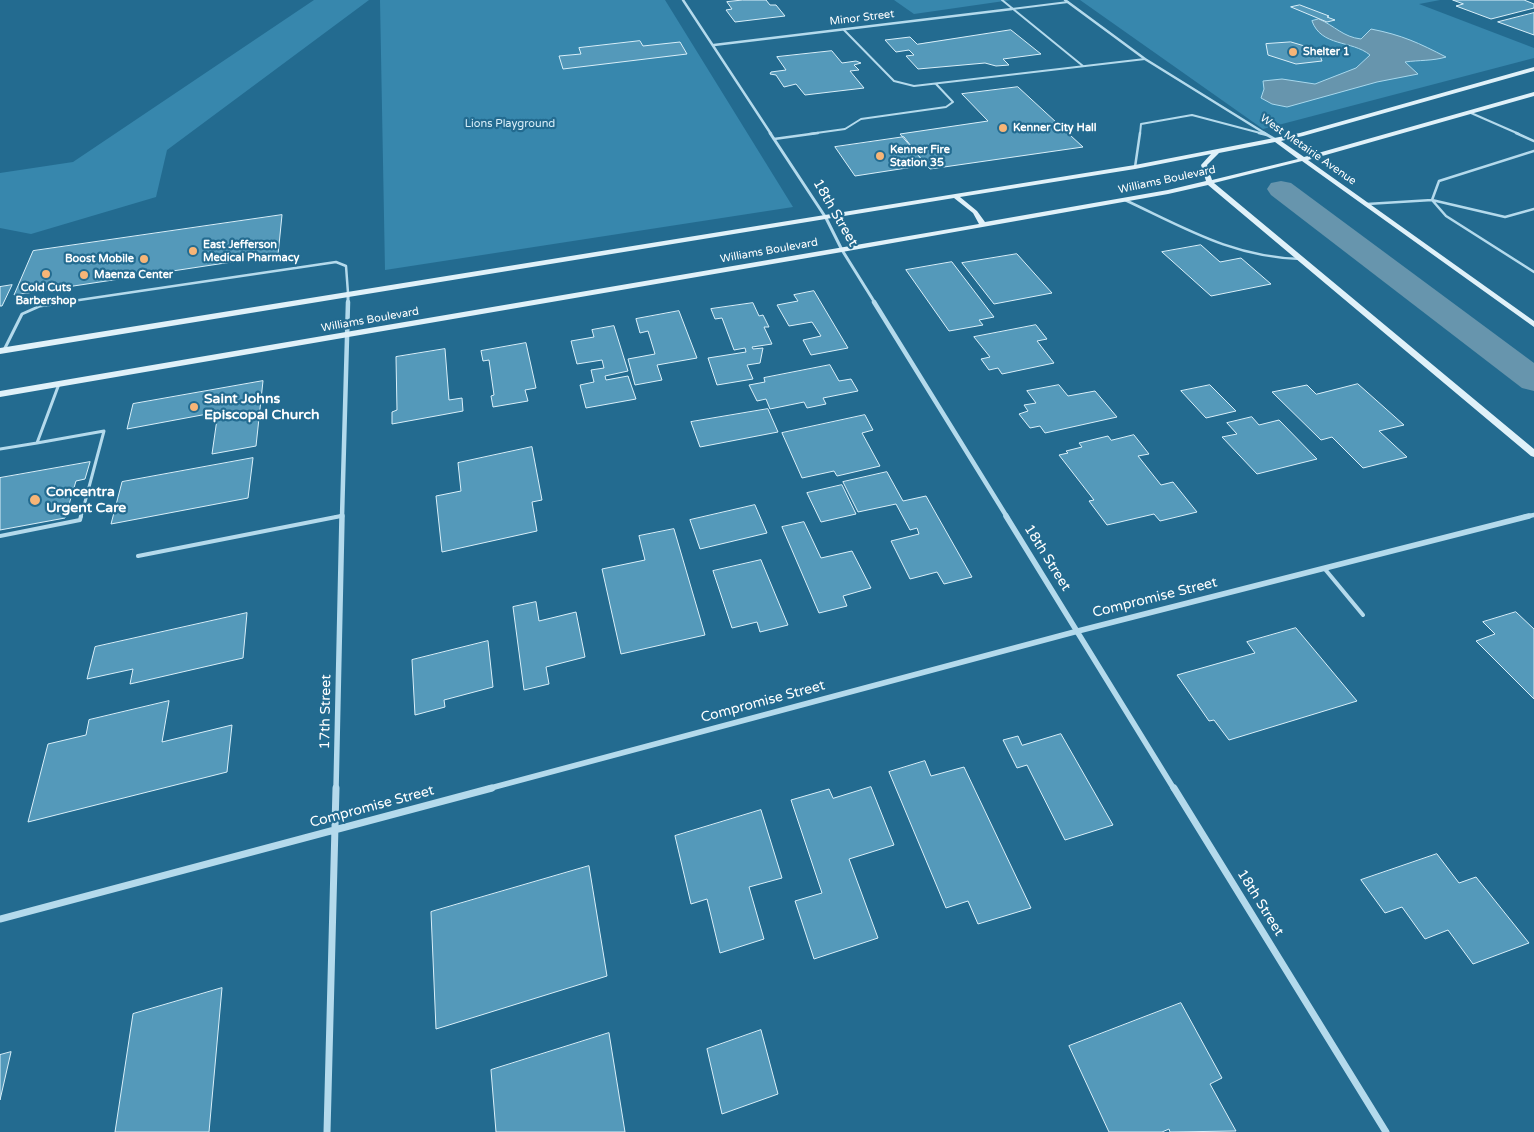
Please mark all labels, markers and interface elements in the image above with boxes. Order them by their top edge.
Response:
street label: Minor Street [829,7,895,29]
place label: Shelter 1 [1303,45,1350,59]
marker: Shelter 1 [1287,46,1299,58]
street label: West Metairie Avenue [1257,112,1359,188]
park label: Lions Playground [465,117,555,131]
place label: Kenner City Hall [1013,121,1097,135]
marker: Kenner City Hall [997,122,1009,134]
place label: Kenner Fire Station 35 [890,143,950,169]
marker: Kenner Fire Station 35 [874,150,886,162]
street label: Williams Boulevard [1117,163,1217,197]
street label: 18th Street [809,176,861,250]
street label: Williams Boulevard [719,236,819,266]
place label: East Jefferson Medical Pharmacy [203,238,299,264]
marker: East Jefferson Medical Pharmacy [187,245,199,257]
place label: Boost Mobile [65,252,134,266]
marker: Boost Mobile [138,253,150,265]
marker: Cold Cuts Barbershop [40,268,52,280]
place label: Maenza Center [94,268,173,282]
marker: Maenza Center [78,269,90,281]
place label: Cold Cuts Barbershop [15,281,77,307]
street label: Williams Boulevard [320,305,420,335]
place label: Saint Johns Episcopal Church [204,391,319,424]
marker: Saint Johns Episcopal Church [188,401,200,413]
place label: Concentra Urgent Care [46,484,126,516]
marker: Concentra Urgent Care [28,493,42,507]
street label: 18th Street [1020,522,1074,594]
street label: Compromise Street [1091,574,1219,622]
street label: 17th Street [317,674,335,750]
street label: Compromise Street [699,677,827,727]
street label: Compromise Street [308,782,436,832]
street label: 18th Street [1233,867,1287,939]

